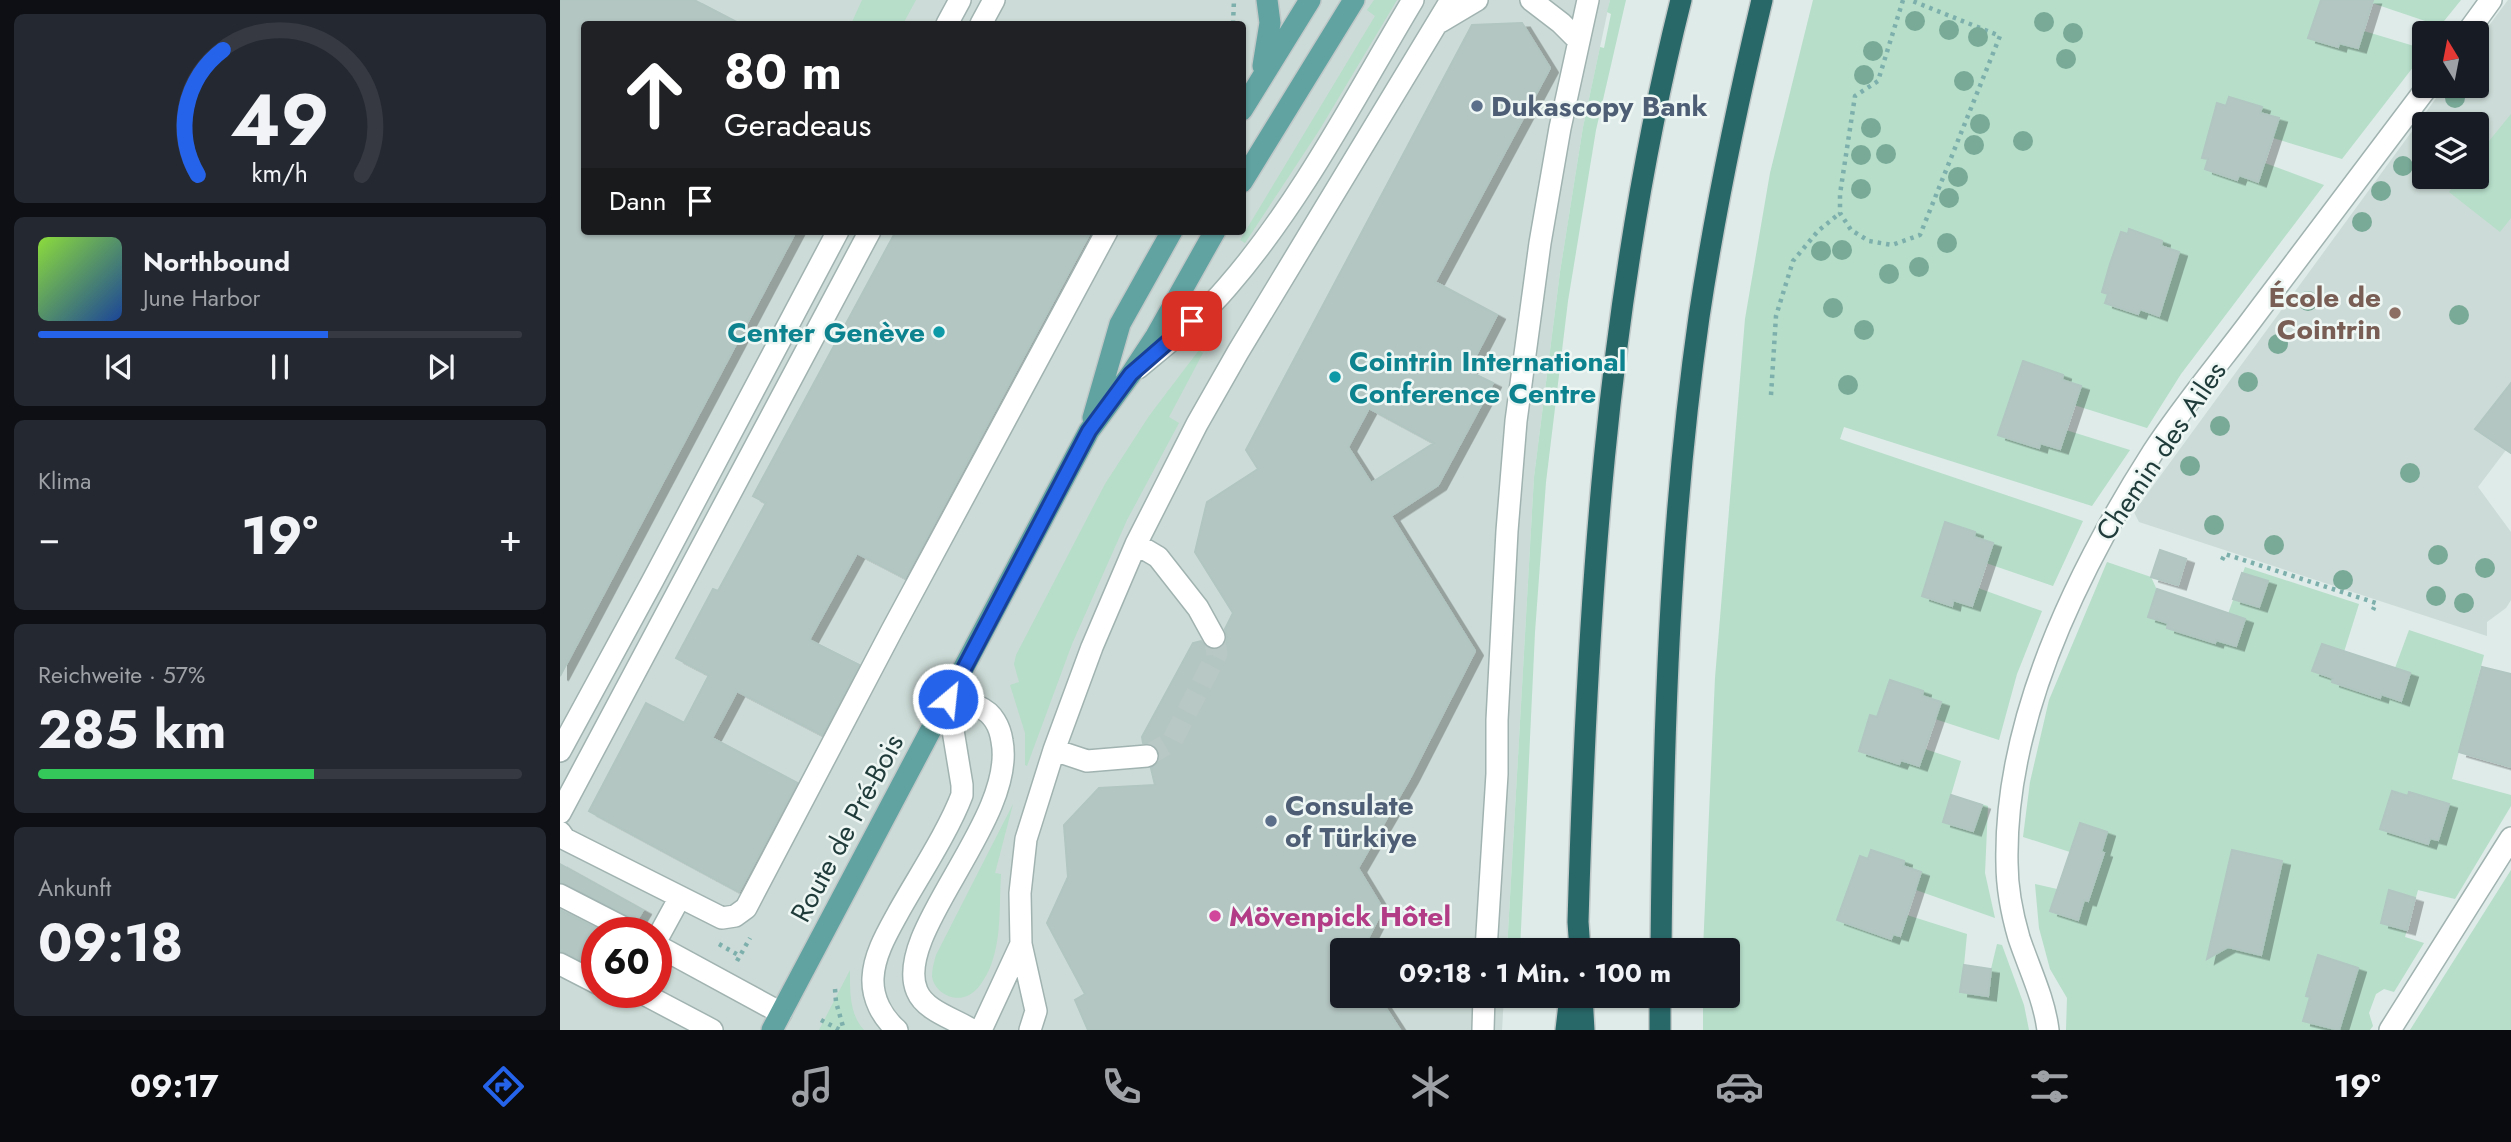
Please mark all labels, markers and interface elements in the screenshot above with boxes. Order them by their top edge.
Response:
north arrow [2412,21,2488,98]
map controls [2412,21,2489,189]
text: 80 m [724,37,842,107]
icon: ahead [609,49,700,140]
text: 49 [230,67,330,172]
place label: Dukascopy Bank [1491,86,1708,127]
marker: Dukascopy Bank [1469,98,1485,114]
text: Geradeaus [724,102,871,148]
button: layers [2412,112,2489,189]
text: km/h [252,154,308,190]
text: Dann [609,182,667,220]
icon: arrive [681,182,719,220]
text: Northbound [143,243,290,281]
place label: École de Cointrin [2268,277,2381,350]
text: June Harbor [143,281,260,315]
pin [1162,291,1222,351]
icon: arrive [1173,302,1211,340]
marker: École de Cointrin [2387,305,2403,321]
place label: Center Genève [727,312,925,353]
marker: Center Genève [931,324,947,340]
place label: Cointrin International Conference Centre [1349,341,1626,414]
icon: previous [100,348,138,386]
icon: pause [261,348,299,386]
icon: next [422,348,460,386]
street label: Chemin des Ailes [2086,353,2236,549]
marker: Cointrin International Conference Centre [1327,369,1343,385]
text: Klima [38,464,91,498]
text: 19° [241,498,318,574]
text: − [38,510,60,565]
text: + [499,510,522,565]
text: Reichweite · 57% [38,658,205,692]
position arrow [911,662,985,736]
text: 285 km [38,692,227,768]
street label: Route de Pré-Bois [780,727,914,929]
place label: Consulate of Türkiye [1285,785,1417,858]
marker: Consulate of Türkiye [1263,813,1279,829]
text: Ankunft [38,871,111,905]
place label: Mövenpick Hôtel [1229,896,1451,937]
text: 09:18 [38,905,183,981]
marker: Mövenpick Hôtel [1207,908,1223,924]
speed limit sign: 60 [581,917,672,1008]
text: 09:18 · 1 Min. · 100 m [1399,954,1671,992]
icon: directions [479,1062,528,1111]
icon: music [788,1062,837,1111]
icon: phone [1097,1062,1146,1111]
icon: climate [1406,1062,1455,1111]
icon: car [1715,1062,1764,1111]
icon: filters [2025,1062,2074,1111]
text: 09:17 [130,1063,219,1109]
text: 19° [2334,1063,2381,1109]

